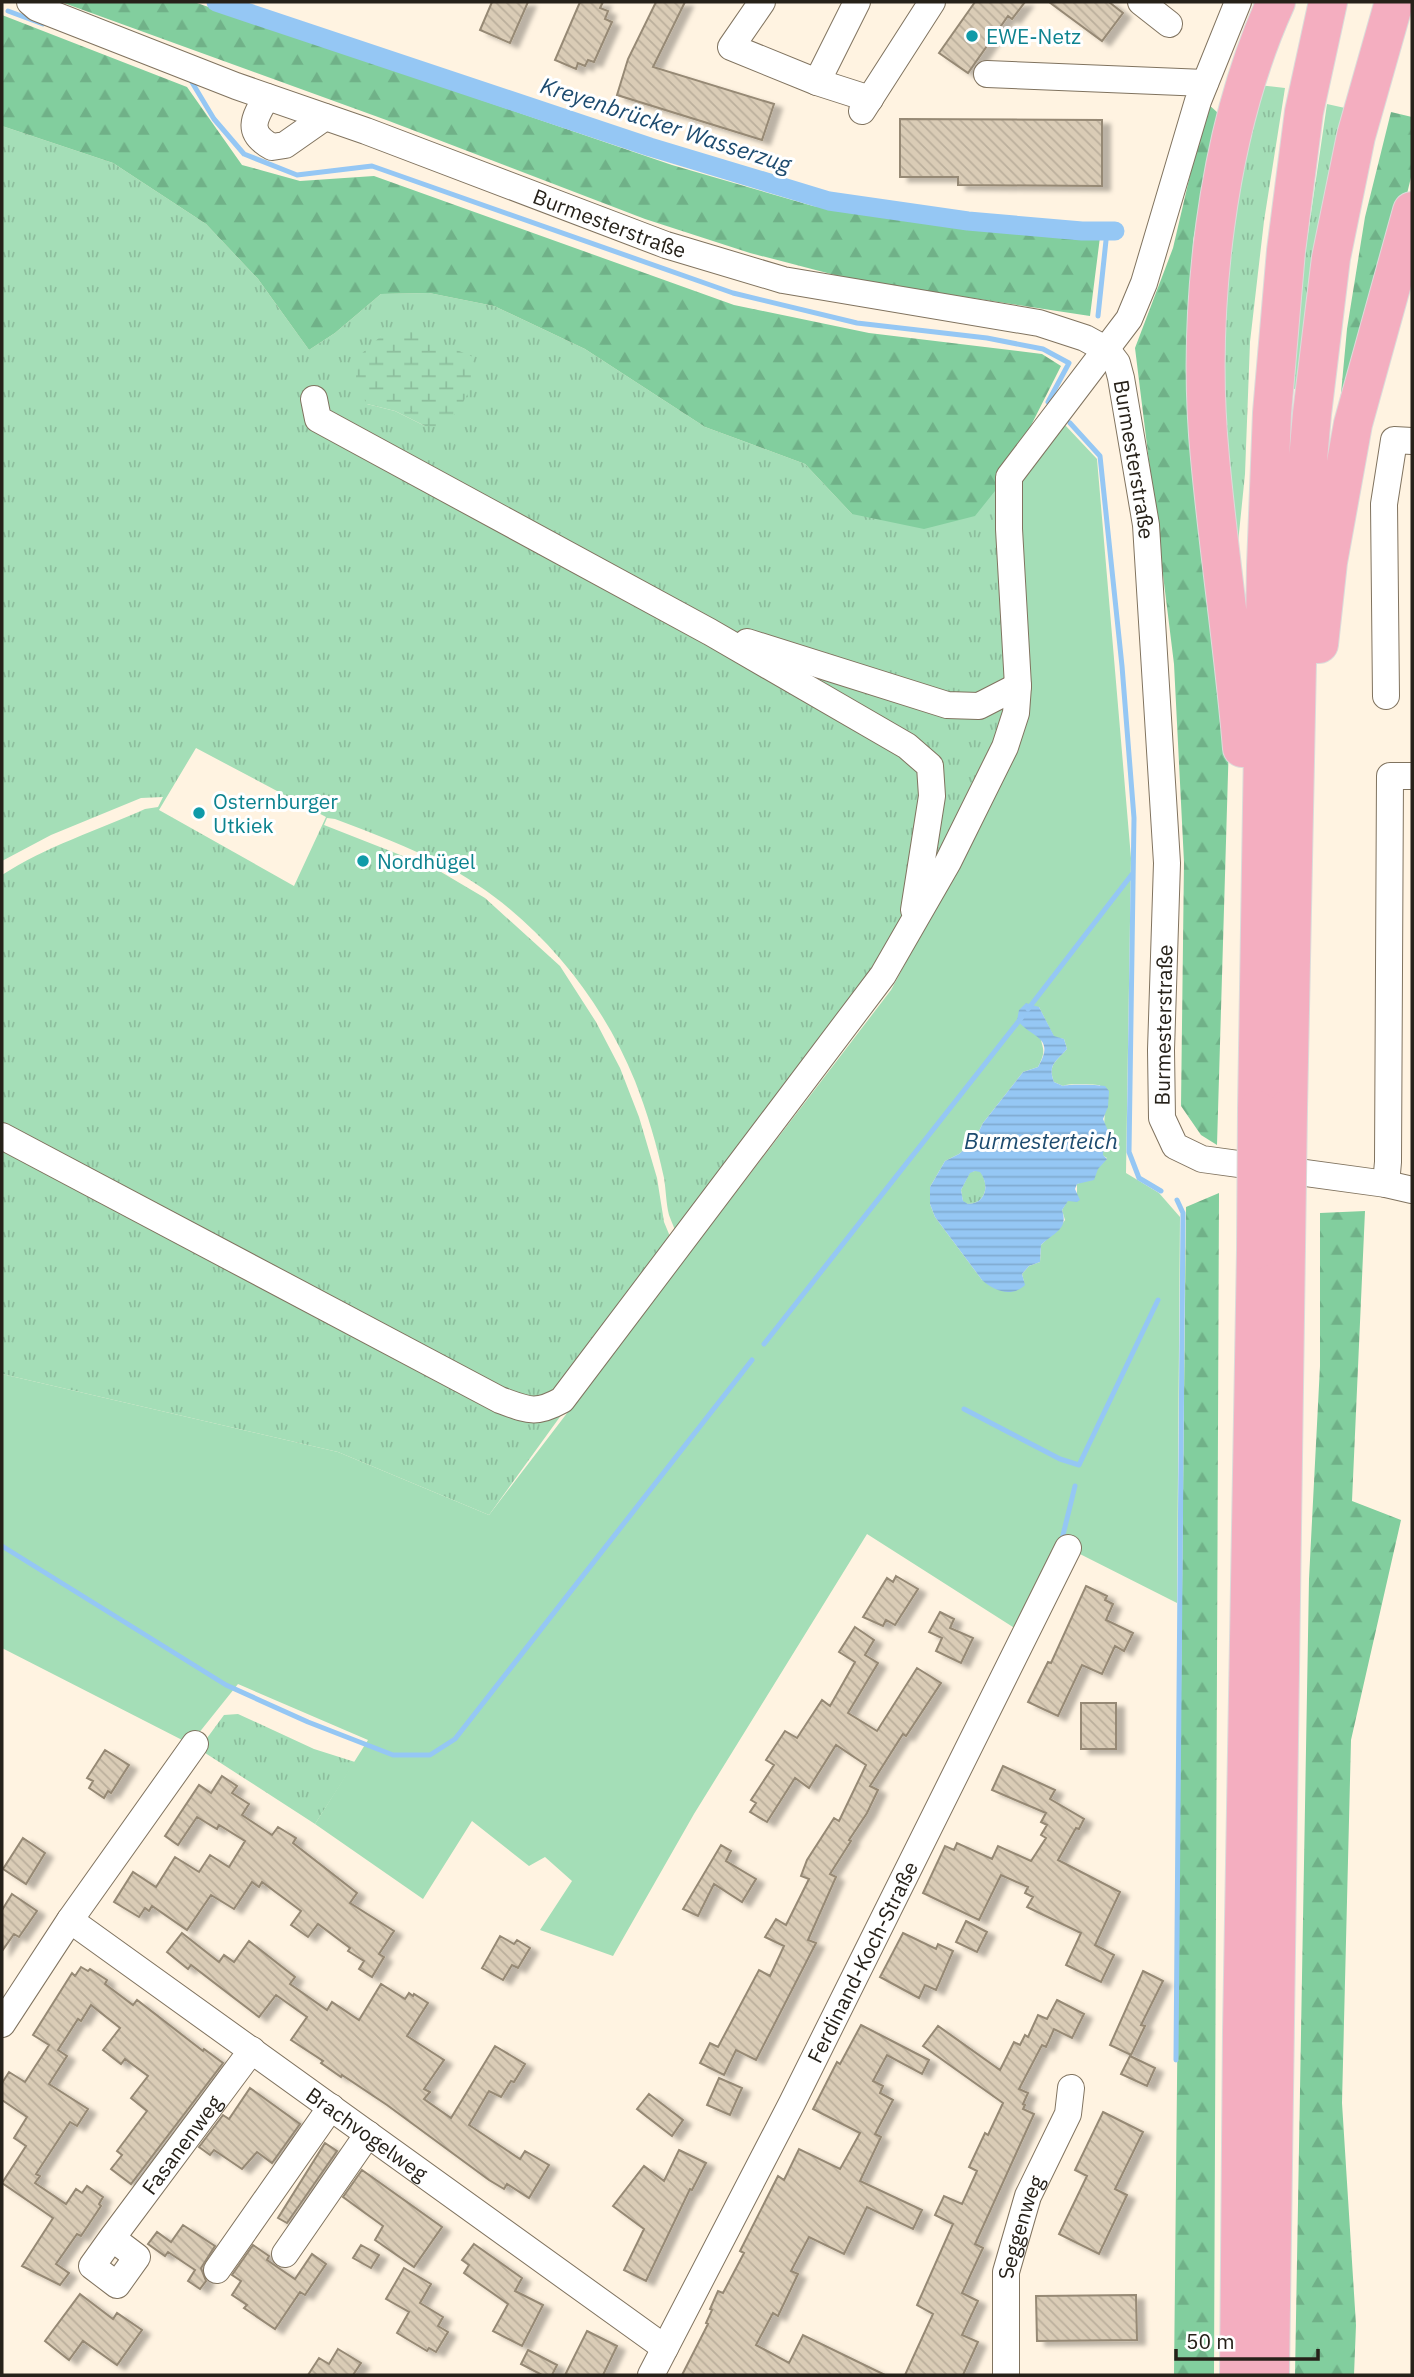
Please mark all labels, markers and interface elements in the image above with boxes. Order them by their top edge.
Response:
place label: EWE-Netz [986,22,1081,50]
marker: EWE-Netz [964,28,980,44]
water label: Kreyenbrücker Wasserzug [537,69,796,179]
street label: Burmesterstraße [529,182,689,264]
street label: Burmesterstraße [1108,377,1161,540]
place label: Osternburger Utkiek [213,787,338,839]
marker: Osternburger Utkiek [191,805,207,821]
place label: Nordhügel [377,847,476,875]
marker: Nordhügel [355,853,371,869]
street label: Burmesterstraße [1148,944,1178,1106]
water label: Burmesterteich [964,1125,1118,1155]
street label: Ferdinand-Koch-Straße [800,1856,924,2067]
street label: Brachvogelweg [301,2080,434,2187]
street label: Fasanenweg [135,2089,228,2200]
street label: Seggenweg [992,2170,1050,2279]
scale bar [1176,2318,1318,2362]
text: 50 m [1186,2327,1235,2355]

